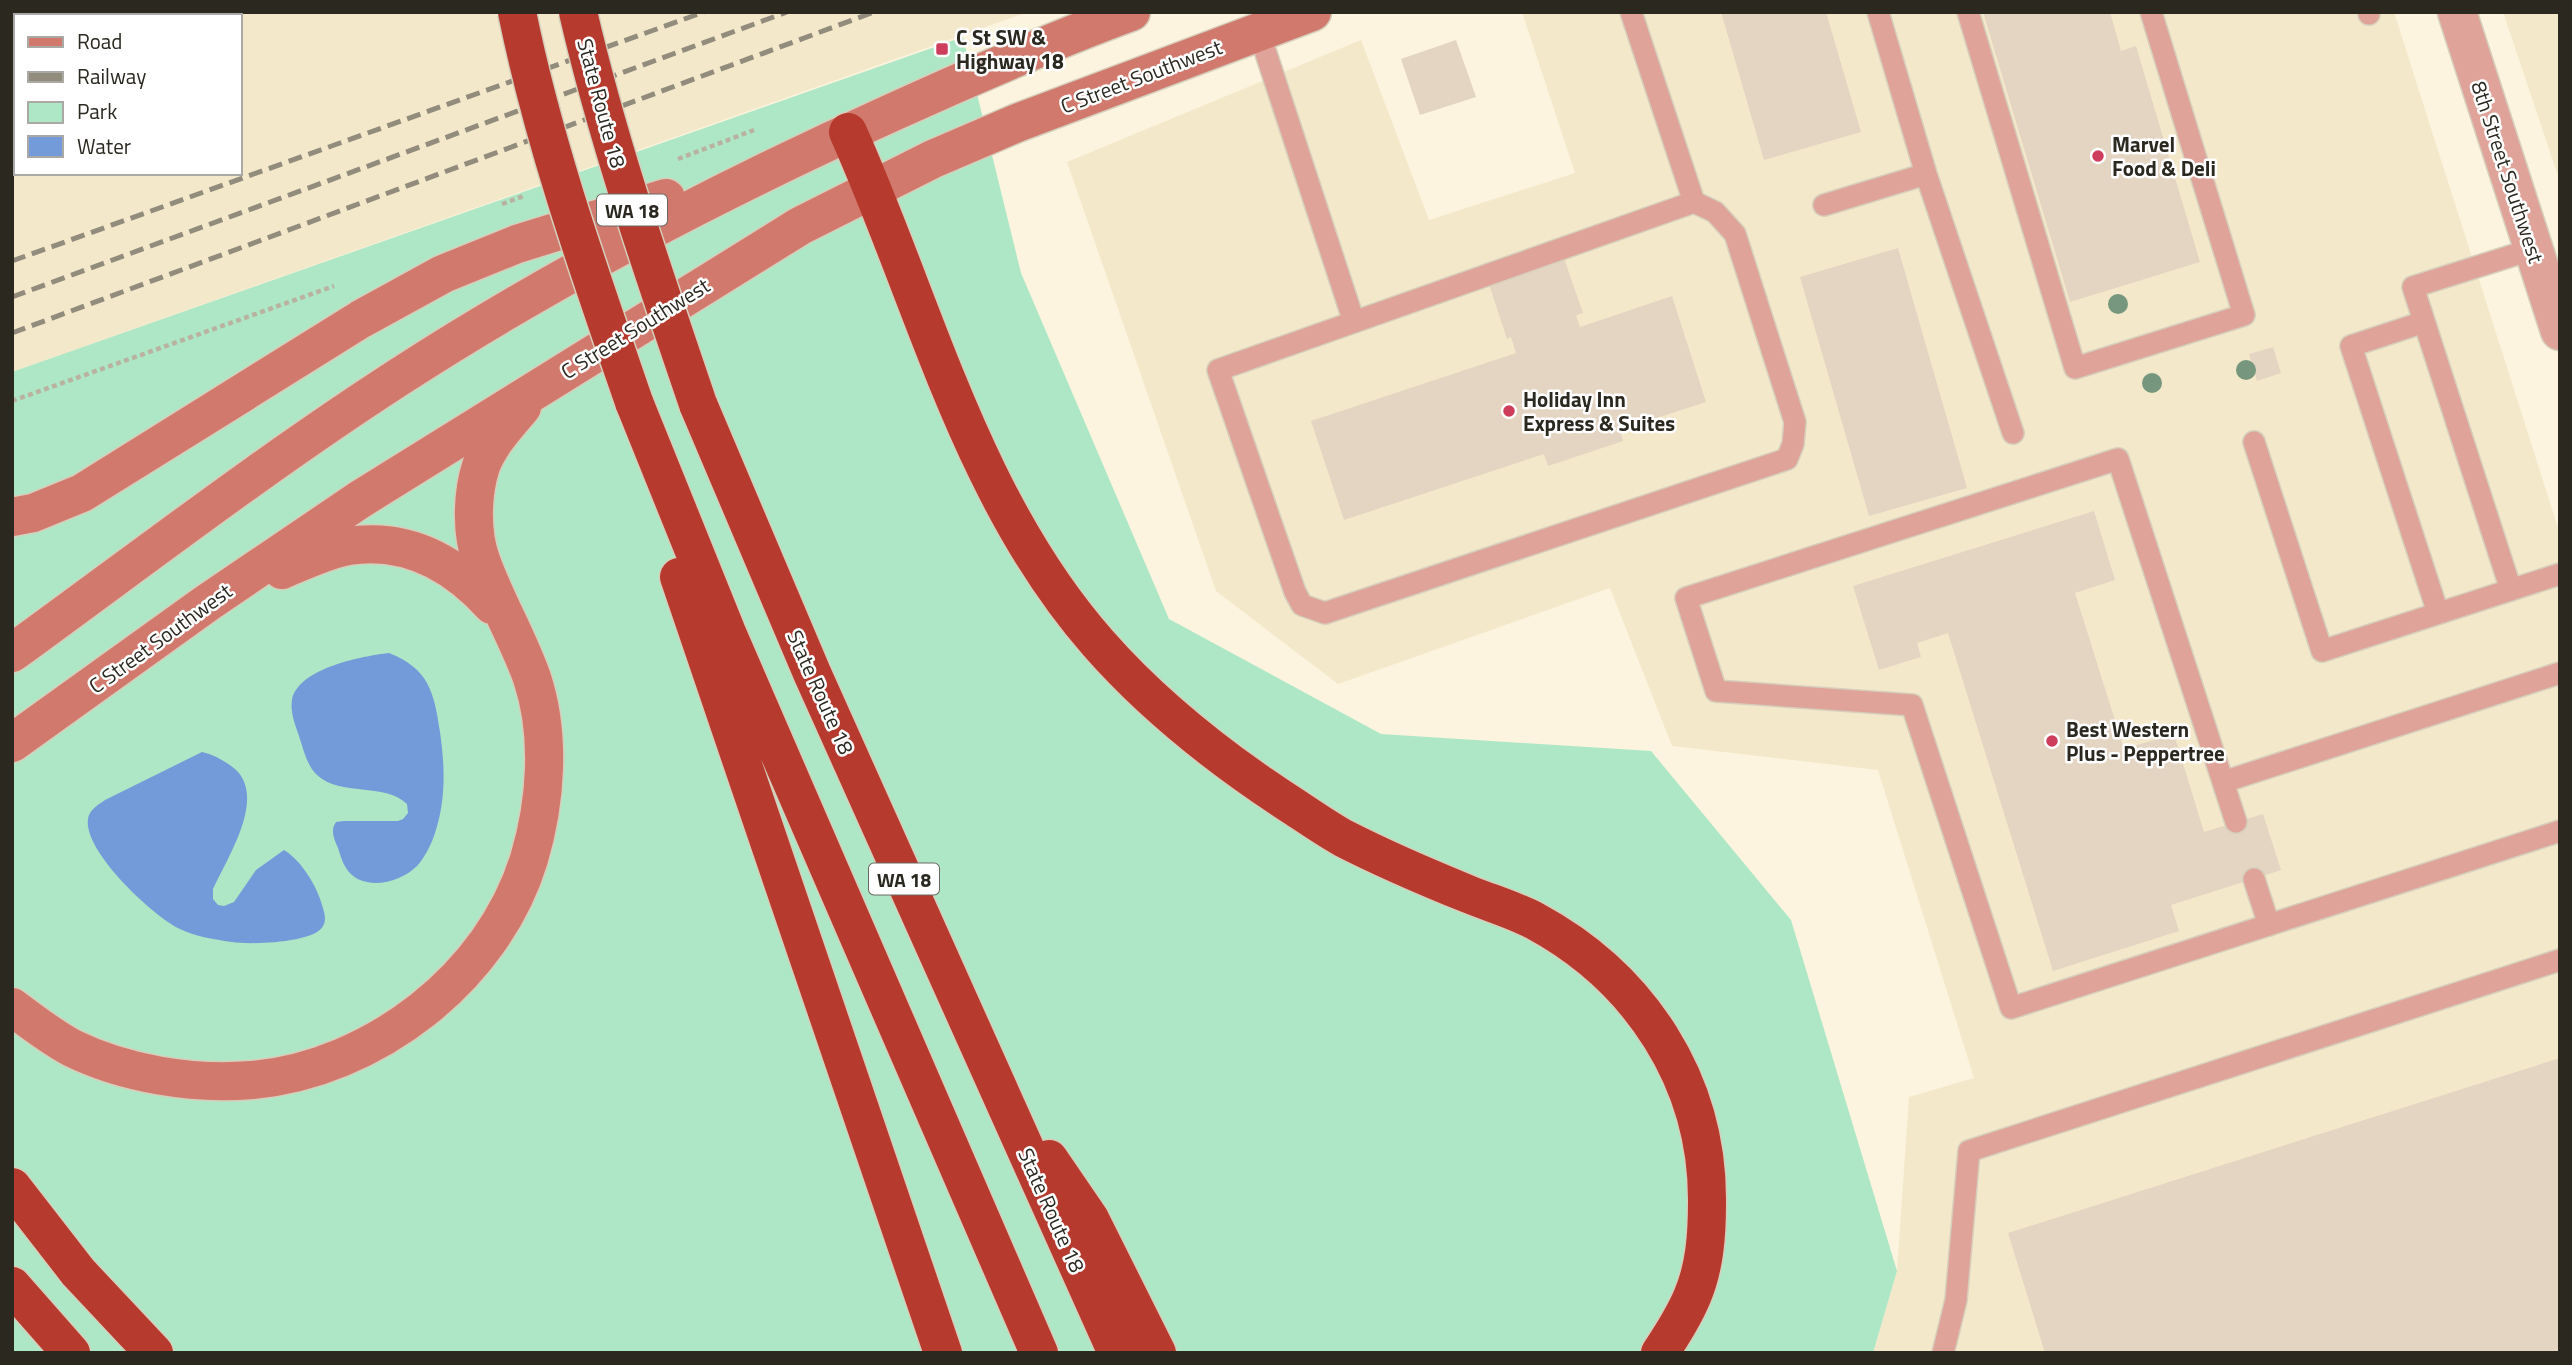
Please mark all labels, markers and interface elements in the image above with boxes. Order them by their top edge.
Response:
legend [14,14,242,175]
place label: C St SW & Highway 18 [956,21,1064,77]
text: Road [77,25,122,57]
street label: C Street Southwest [1056,30,1227,122]
street label: State Route 18 [569,35,635,171]
marker: C St SW & Highway 18 [934,41,950,57]
text: Railway [77,60,146,92]
street label: 8th Street Southwest [2463,77,2553,268]
text: Park [77,95,117,127]
place label: Marvel Food & Deli [2112,128,2216,184]
text: Water [77,130,131,162]
marker: Marvel Food & Deli [2090,148,2106,164]
road number: WA 18 [597,194,667,226]
street label: C Street Southwest [554,269,716,387]
place label: Holiday Inn Express & Suites [1523,383,1675,439]
marker: Holiday Inn Express & Suites [1501,403,1517,419]
street label: C Street Southwest [82,575,239,701]
street label: State Route 18 [779,625,863,759]
place label: Best Western Plus - Peppertree [2066,713,2225,769]
marker: Best Western Plus - Peppertree [2044,733,2060,749]
road number: WA 18 [869,864,939,894]
street label: State Route 18 [1010,1143,1094,1277]

